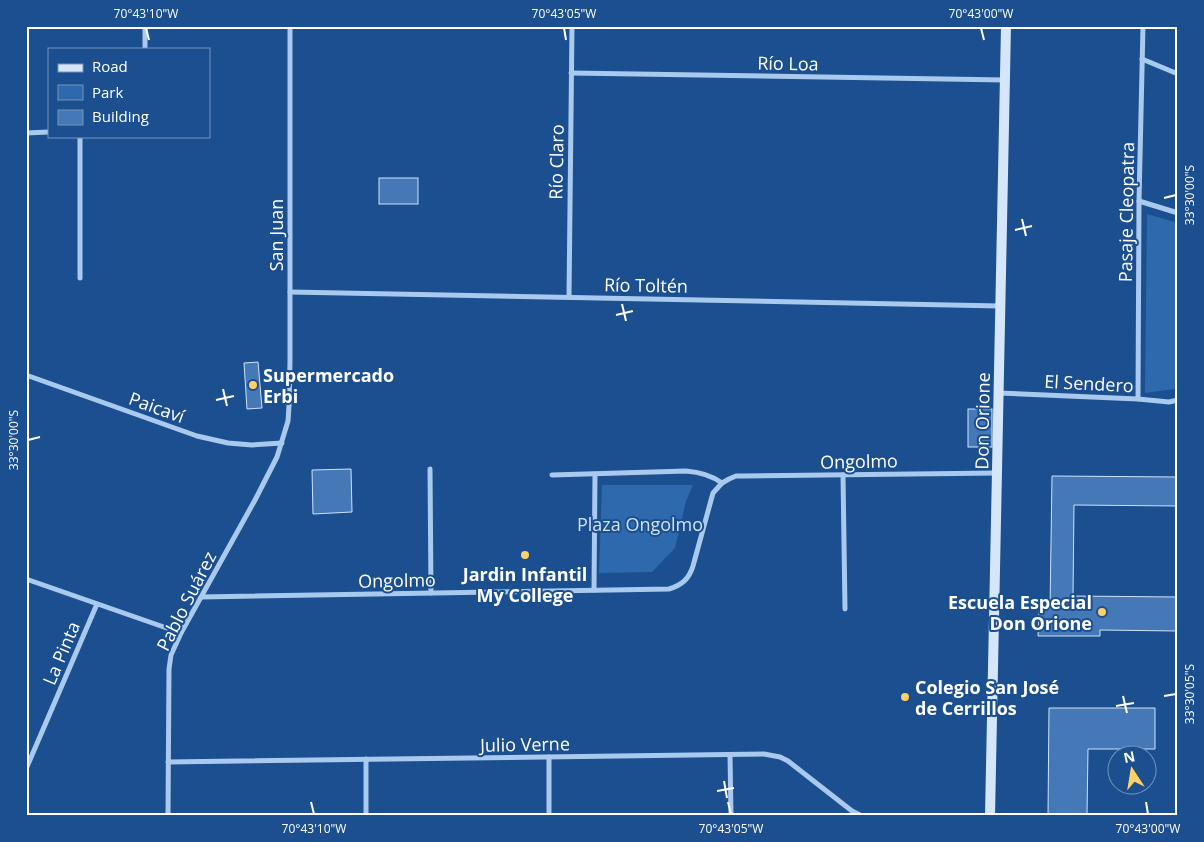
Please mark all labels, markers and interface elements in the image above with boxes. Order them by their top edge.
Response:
text: 70°43'10"W [114,5,178,22]
text: 70°43'05"W [532,5,596,22]
text: 70°43'00"W [949,5,1013,22]
legend [48,48,210,138]
street label: Río Loa [757,50,819,76]
text: Road [92,56,128,76]
text: Park [92,82,123,102]
text: Building [92,106,149,126]
street label: Río Claro [543,124,569,200]
street label: Pasaje Cleopatra [1113,142,1139,282]
text: 33°30'00"S [1181,165,1198,225]
street label: San Juan [264,199,288,271]
street label: Río Toltén [604,272,688,298]
place label: Supermercado Erbi [263,363,394,408]
street label: El Sendero [1044,369,1134,397]
street label: Don Orione [969,372,995,470]
marker: Supermercado Erbi [247,379,259,391]
street label: Paicaví [126,386,189,428]
text: 33°30'00"S [5,410,22,470]
street label: Ongolmo [820,448,898,474]
park label: Plaza Ongolmo [577,512,703,536]
street label: Pablo Suárez [151,547,221,655]
marker: Jardin Infantil My College [519,549,531,561]
place label: Jardin Infantil My College [461,562,587,607]
street label: Ongolmo [358,567,436,593]
place label: Escuela Especial Don Orione [948,590,1092,635]
marker: Escuela Especial Don Orione [1096,606,1108,618]
street label: La Pinta [37,618,85,688]
text: 33°30'05"S [1181,664,1198,724]
place label: Colegio San José de Cerrillos [915,675,1059,720]
marker: Colegio San José de Cerrillos [899,691,911,703]
street label: Julio Verne [478,731,570,757]
north arrow [1106,744,1156,794]
text: N [1122,746,1137,767]
text: 70°43'10"W [282,820,346,837]
text: 70°43'05"W [699,820,763,837]
text: 70°43'00"W [1116,820,1180,837]

